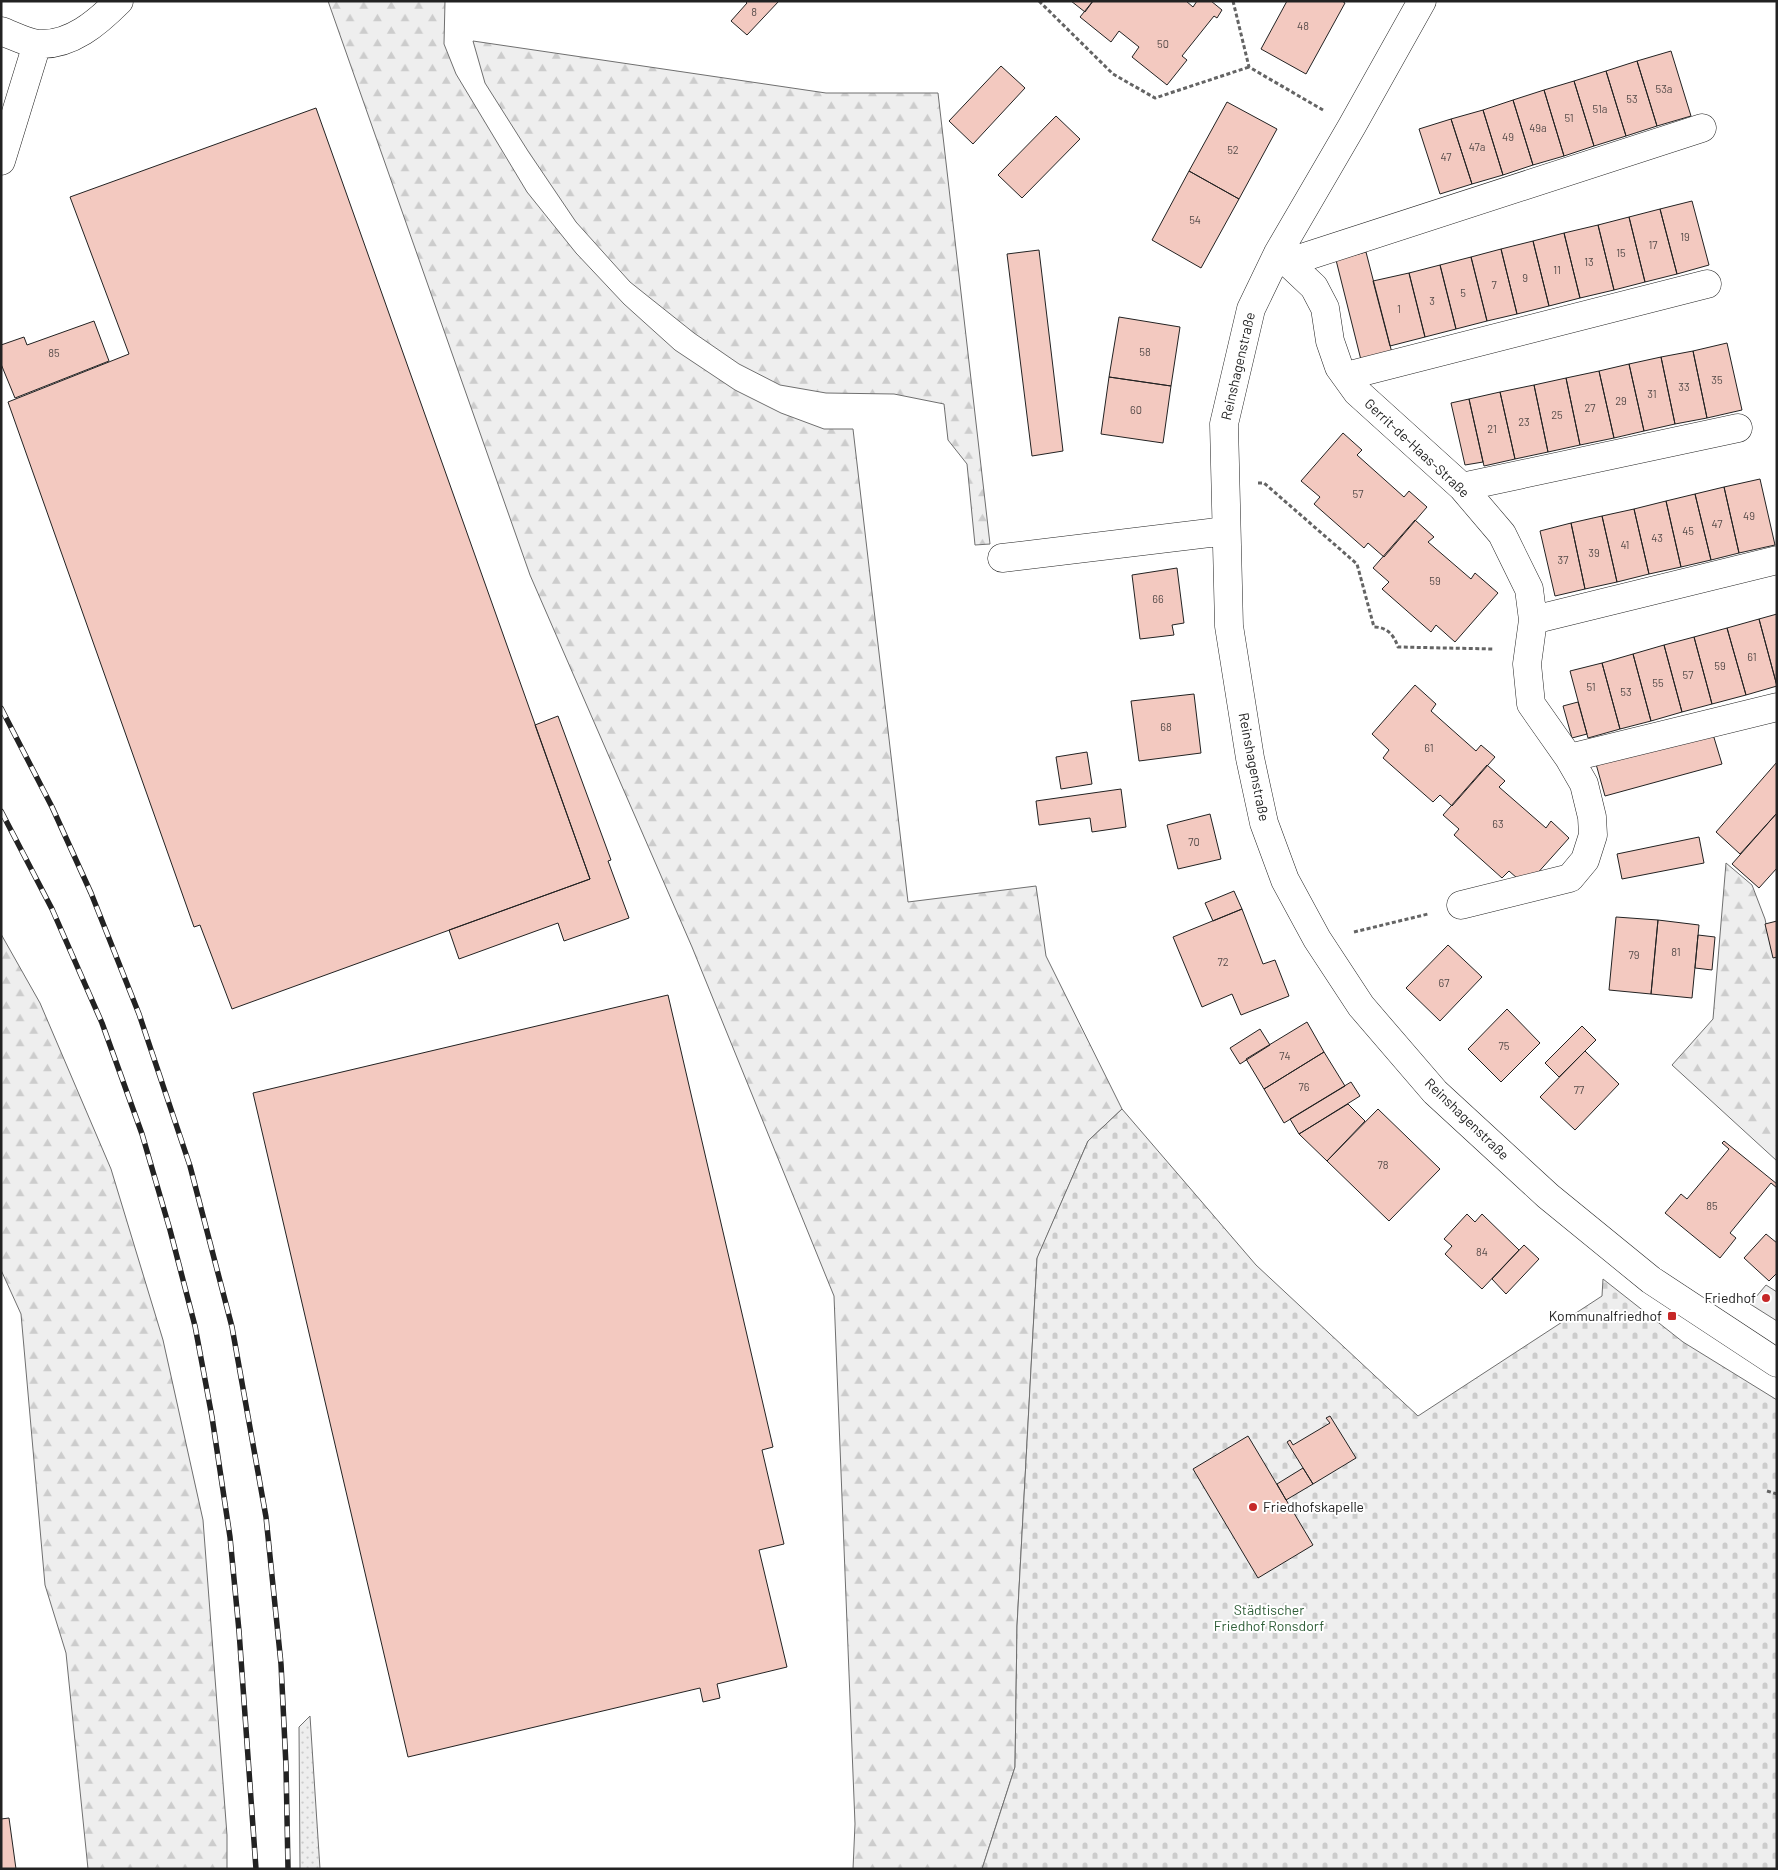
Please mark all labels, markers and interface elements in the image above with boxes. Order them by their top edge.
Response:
house number: 8 [751,5,757,18]
house number: 48 [1297,19,1309,32]
house number: 50 [1157,37,1169,50]
house number: 53a [1656,82,1672,95]
house number: 53 [1626,92,1638,105]
house number: 51a [1593,102,1607,115]
house number: 51 [1564,111,1574,124]
house number: 49a [1529,121,1547,134]
house number: 49 [1502,130,1514,143]
house number: 47a [1469,140,1485,153]
house number: 52 [1227,143,1239,156]
house number: 47 [1441,150,1451,163]
house number: 54 [1189,213,1201,226]
house number: 19 [1680,230,1690,243]
house number: 17 [1648,238,1658,251]
house number: 15 [1616,246,1626,259]
house number: 13 [1584,255,1594,268]
house number: 11 [1553,263,1561,276]
house number: 9 [1522,271,1528,284]
house number: 7 [1491,278,1497,291]
house number: 5 [1460,286,1466,299]
house number: 3 [1429,294,1435,307]
house number: 1 [1397,302,1401,315]
street label: Reinshagenstraße [1217,310,1258,422]
house number: 58 [1139,345,1151,358]
house number: 85 [48,346,60,359]
house number: 35 [1711,373,1723,386]
house number: 33 [1678,380,1690,393]
house number: 31 [1647,387,1657,400]
house number: 29 [1615,394,1627,407]
street label: Gerrit-de-Haas-Straße [1361,395,1473,501]
house number: 27 [1584,401,1596,414]
house number: 60 [1130,403,1142,416]
house number: 25 [1551,408,1563,421]
house number: 23 [1518,415,1530,428]
house number: 21 [1487,422,1497,435]
house number: 57 [1353,487,1363,500]
house number: 49 [1743,509,1755,522]
house number: 47 [1712,517,1722,530]
house number: 45 [1682,524,1694,537]
house number: 43 [1651,531,1663,544]
house number: 41 [1621,538,1629,551]
house number: 39 [1588,546,1600,559]
house number: 37 [1558,553,1568,566]
house number: 59 [1429,574,1441,587]
house number: 66 [1152,592,1164,605]
house number: 61 [1747,650,1757,663]
house number: 59 [1714,659,1726,672]
house number: 57 [1683,668,1693,681]
house number: 55 [1652,676,1664,689]
house number: 51 [1586,680,1596,693]
house number: 53 [1620,685,1632,698]
street label: Reinshagenstraße [1236,711,1273,823]
house number: 68 [1160,720,1172,733]
house number: 61 [1424,741,1434,754]
house number: 63 [1492,817,1504,830]
house number: 70 [1188,835,1200,848]
house number: 81 [1671,945,1681,958]
house number: 79 [1629,948,1640,961]
house number: 72 [1217,955,1229,968]
house number: 67 [1439,976,1449,989]
house number: 75 [1499,1039,1510,1052]
house number: 74 [1279,1049,1291,1062]
street label: Reinshagenstraße [1422,1074,1513,1163]
house number: 76 [1299,1080,1310,1093]
house number: 77 [1574,1083,1584,1096]
house number: 78 [1378,1158,1389,1171]
house number: 85 [1706,1199,1718,1212]
house number: 84 [1476,1245,1488,1258]
place label: Friedhof [1704,1289,1756,1306]
marker: Friedhof [1760,1292,1772,1304]
place label: Kommunalfriedhof [1549,1307,1662,1324]
marker: Kommunalfriedhof [1666,1310,1678,1322]
place label: Friedhofskapelle [1263,1498,1364,1515]
marker: Friedhofskapelle [1247,1501,1259,1513]
park label: Städtischer Friedhof Ronsdorf [1214,1601,1324,1634]

